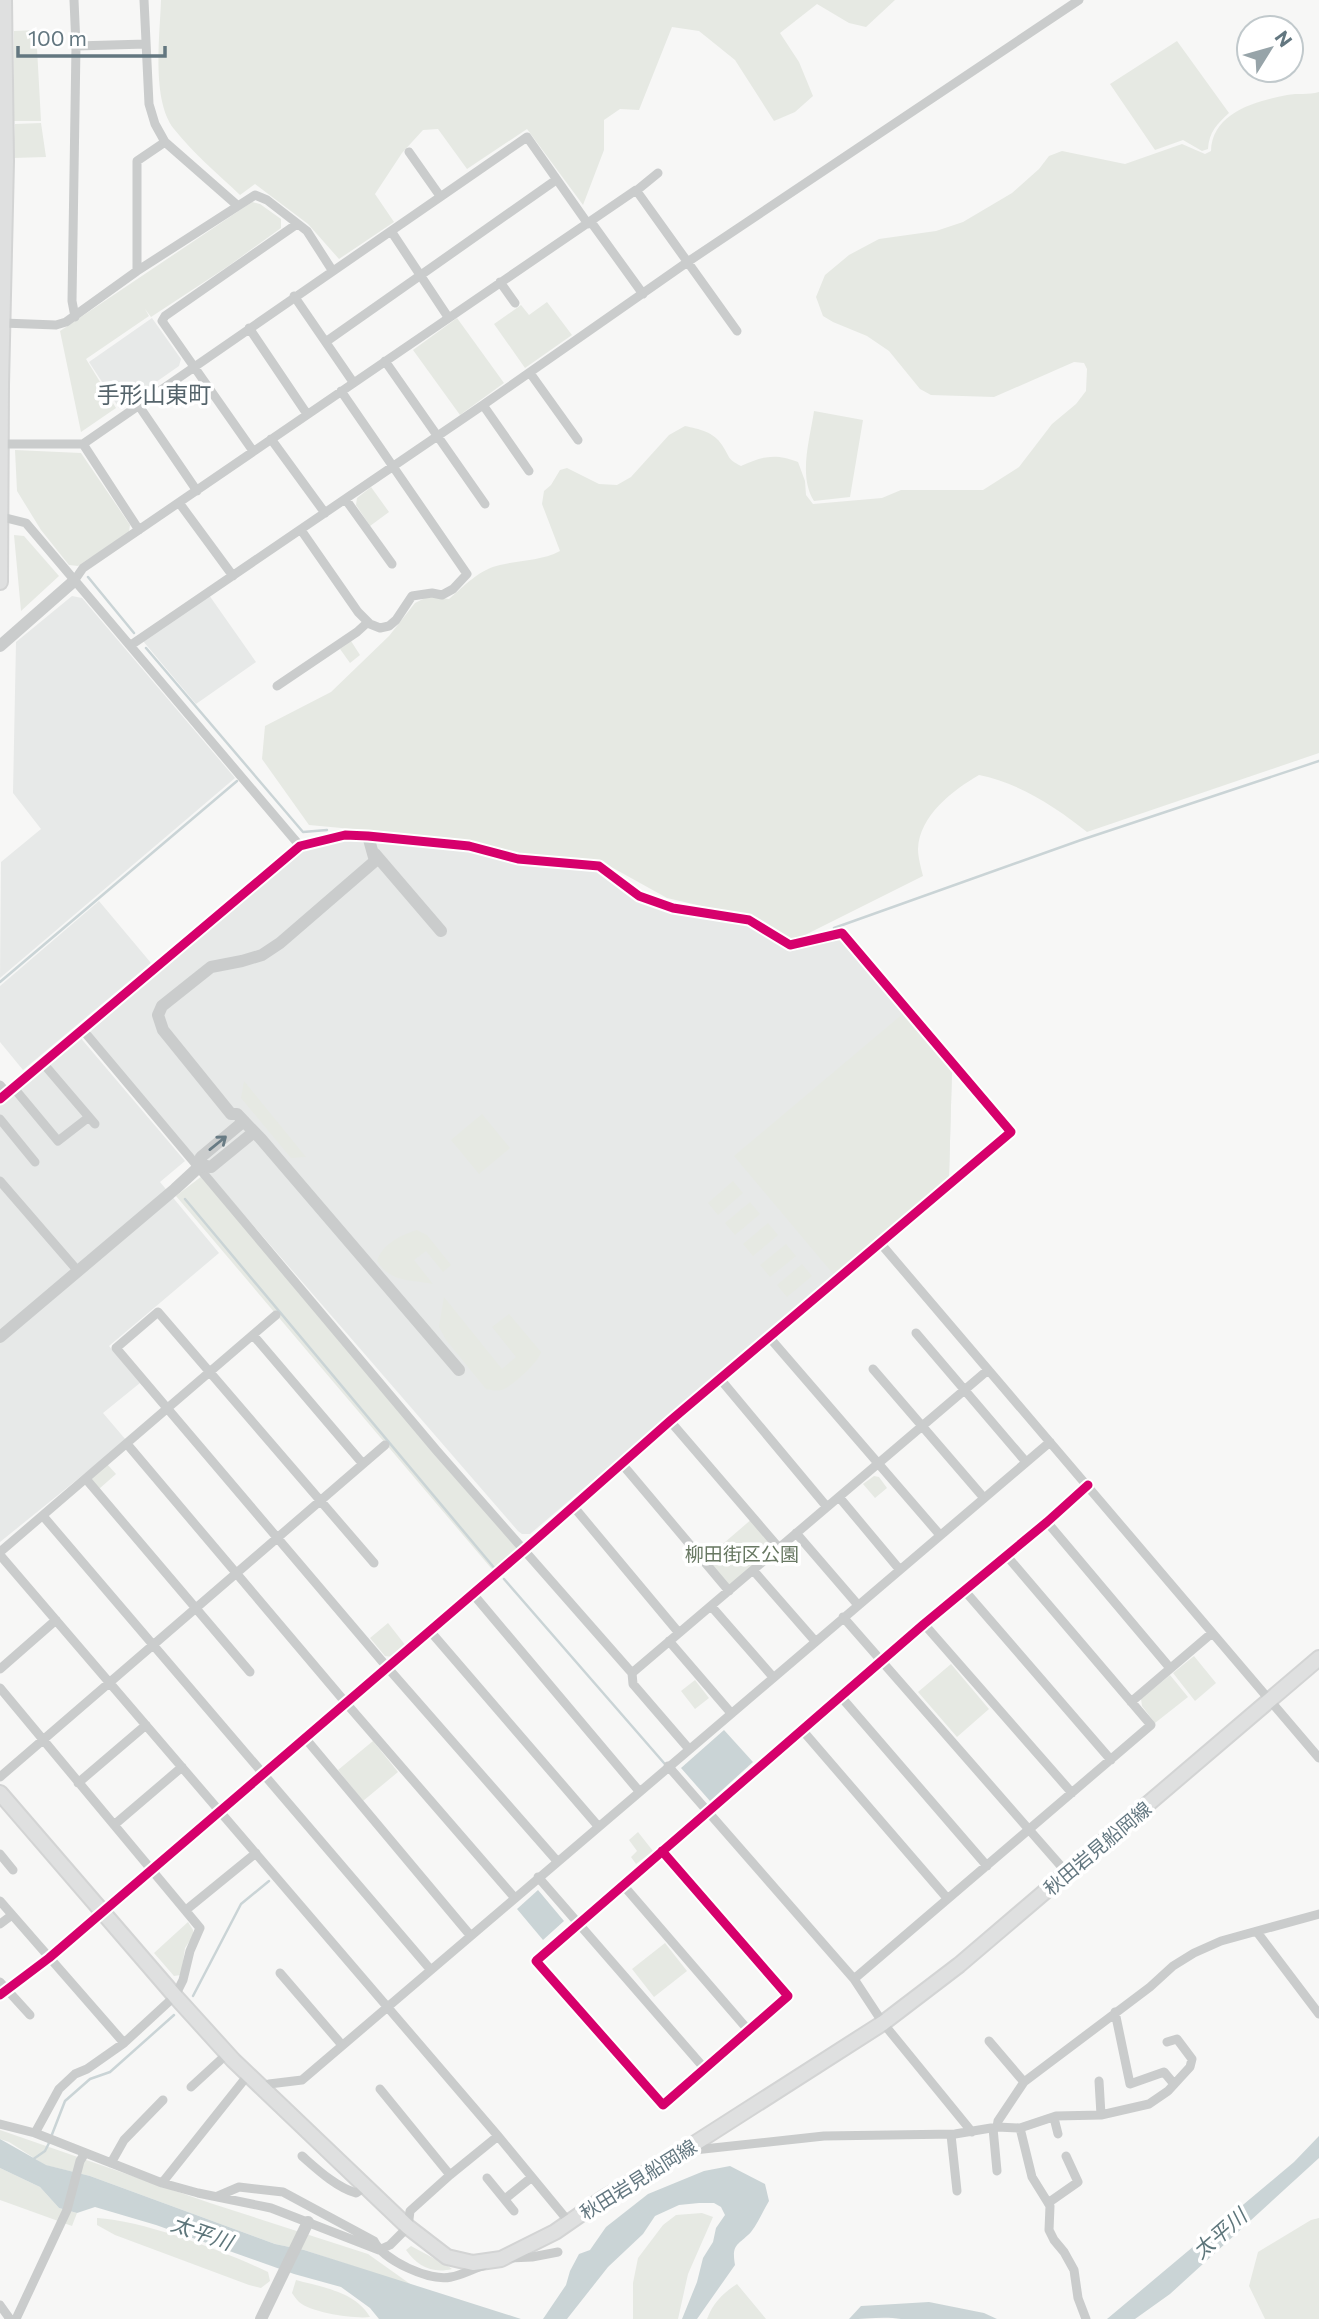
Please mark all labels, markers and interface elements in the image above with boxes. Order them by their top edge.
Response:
scale bar [18,14,164,58]
north arrow [1235,14,1305,84]
text: 100 m [28,25,87,50]
text: N [1270,26,1297,51]
district label: 手形山東町 [97,380,212,408]
one-way arrow [209,1135,227,1150]
park label: 柳田街区公園 [685,1542,799,1565]
street label: 秋田岩見船岡線 [1039,1796,1155,1900]
street label: 秋田岩見船岡線 [576,2134,700,2224]
water label: 太平川 [1187,2202,1252,2263]
water label: 太平川 [168,2210,238,2255]

